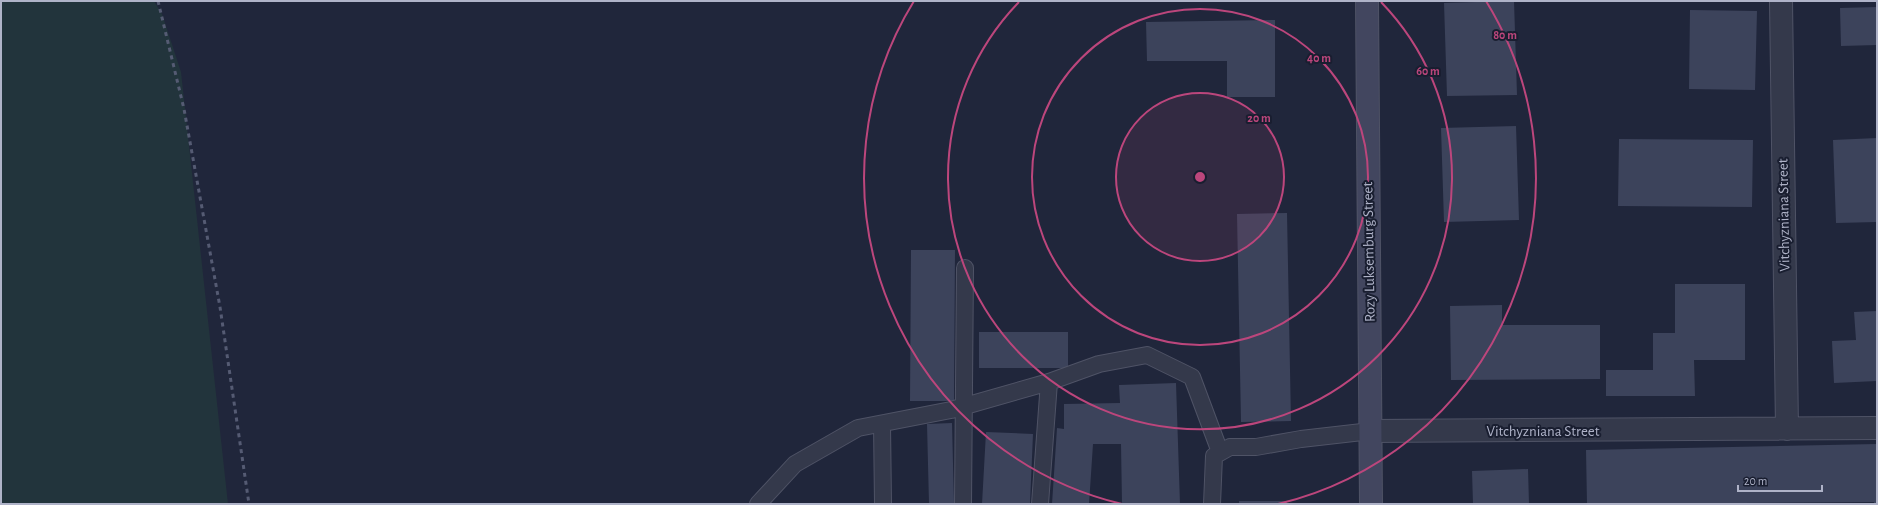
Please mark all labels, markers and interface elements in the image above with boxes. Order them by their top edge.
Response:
text: 80 m [1493,29,1517,41]
text: 40 m [1307,52,1331,64]
text: 60 m [1416,65,1440,77]
text: 20 m [1247,112,1271,124]
street label: Vitchyzniana Street [1776,158,1792,272]
centre of rings [1193,170,1207,184]
street label: Rozy Luksemburg Street [1360,182,1378,322]
street label: Vitchyzniana Street [1486,424,1600,439]
scale bar [1738,467,1822,493]
text: 20 m [1744,475,1767,487]

